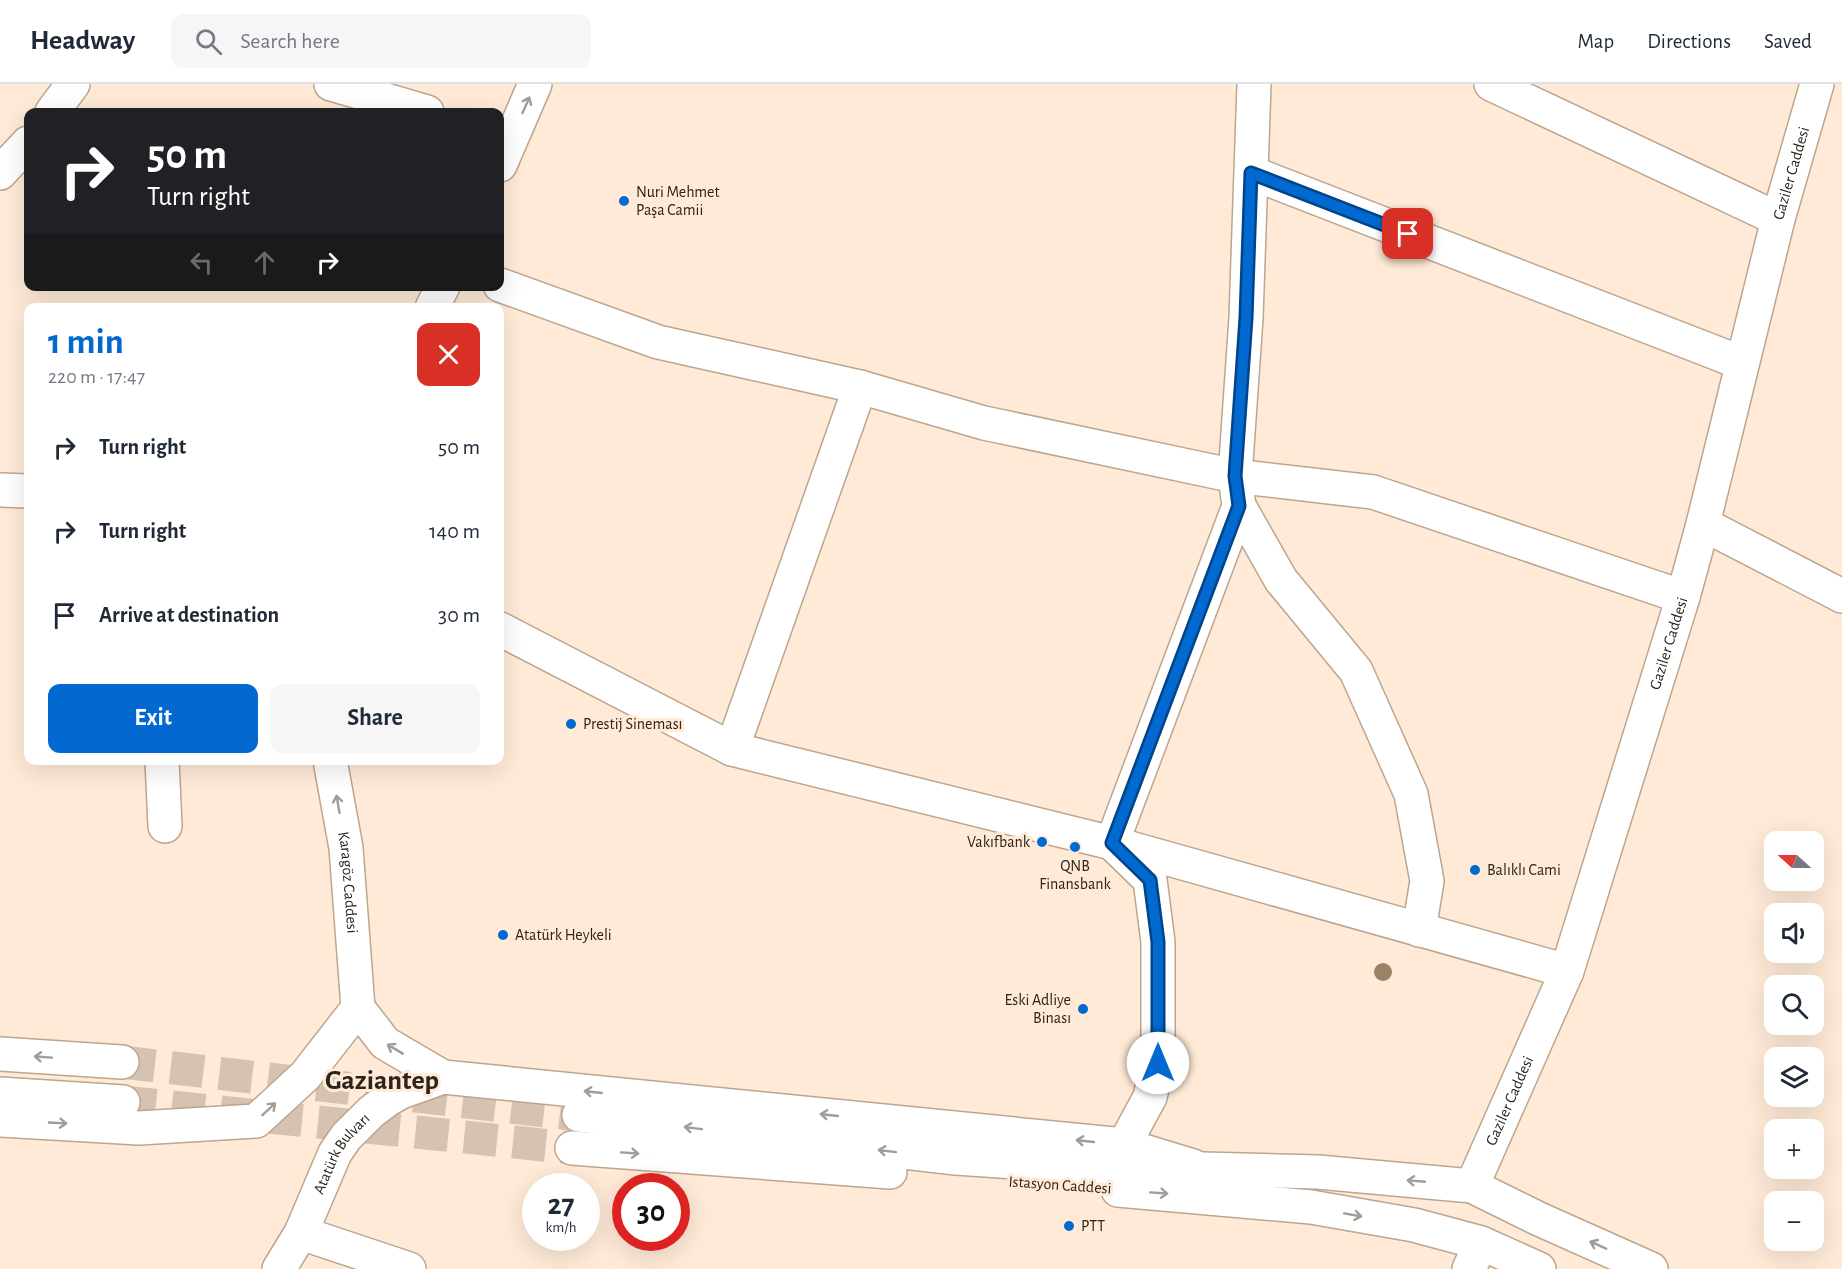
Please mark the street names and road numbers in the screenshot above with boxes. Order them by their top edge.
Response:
street label: Gaziler Caddesi [1770,125,1812,222]
street label: Gaziler Caddesi [1647,595,1690,692]
street label: Karagöz Caddesi [335,830,360,934]
street label: Gaziler Caddesi [1483,1054,1536,1148]
street label: Atatürk Bulvarı [311,1110,373,1196]
street label: Istasyon Caddesi [1008,1173,1112,1198]

